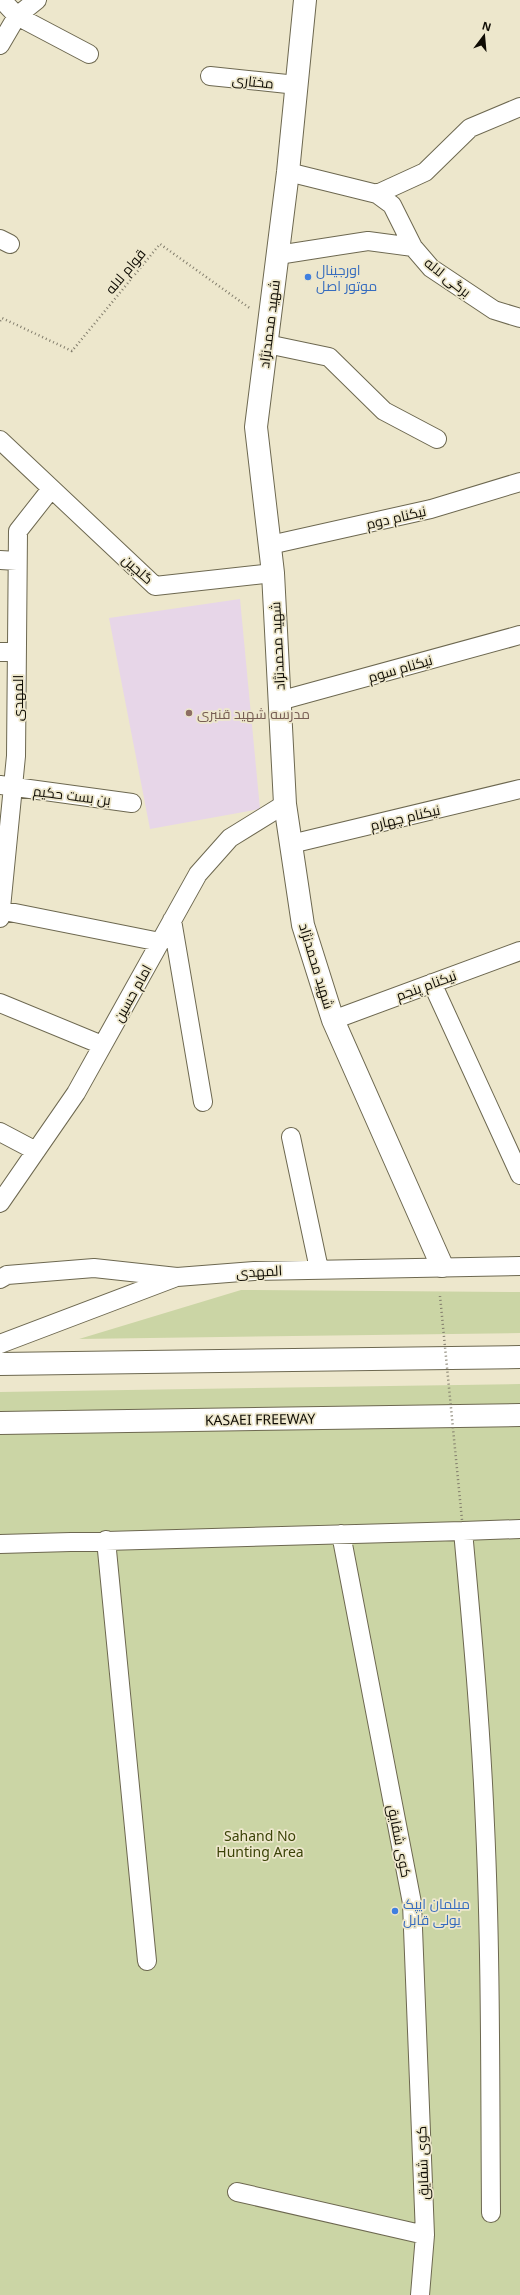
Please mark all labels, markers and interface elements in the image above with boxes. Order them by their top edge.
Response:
north arrow [464,16,504,56]
text: N [481,17,493,34]
street label: مختاری [231,69,275,93]
street label: قوام لاله [100,244,150,298]
street label: برگی لاله [421,253,475,301]
place label: اورجینال موتور اصل [316,260,377,295]
marker: اورجینال موتور اصل [303,272,313,282]
street label: شهید محمدنژاد [254,279,284,369]
street label: نیکنام دوم [364,501,428,534]
street label: گلچین [118,550,158,589]
street label: شهید محمدنژاد [265,601,289,691]
street label: نیکنام سوم [366,650,435,687]
street label: المهدی [8,675,27,721]
place label: مدرسه شهید قنبری [197,704,310,723]
marker: مدرسه شهید قنبری [184,708,194,718]
street label: بن بست حکیم [32,781,112,810]
street label: نیکنام چهارم [368,800,442,835]
street label: شهید محمدنژاد [295,921,339,1011]
street label: امام حسین [108,961,156,1026]
street label: نیکنام پنجم [393,965,459,1006]
street label: المهدی [235,1260,283,1282]
street label: KASAEI FREEWAY [205,1409,315,1429]
street label: کوی شقایق [384,1803,416,1879]
park label: Sahand No Hunting Area [216,1826,304,1861]
place label: مبلمان ایپک یولی قابل [403,1894,470,1929]
marker: مبلمان ایپک یولی قابل [390,1906,400,1916]
street label: کوی شقایق [411,2126,433,2200]

